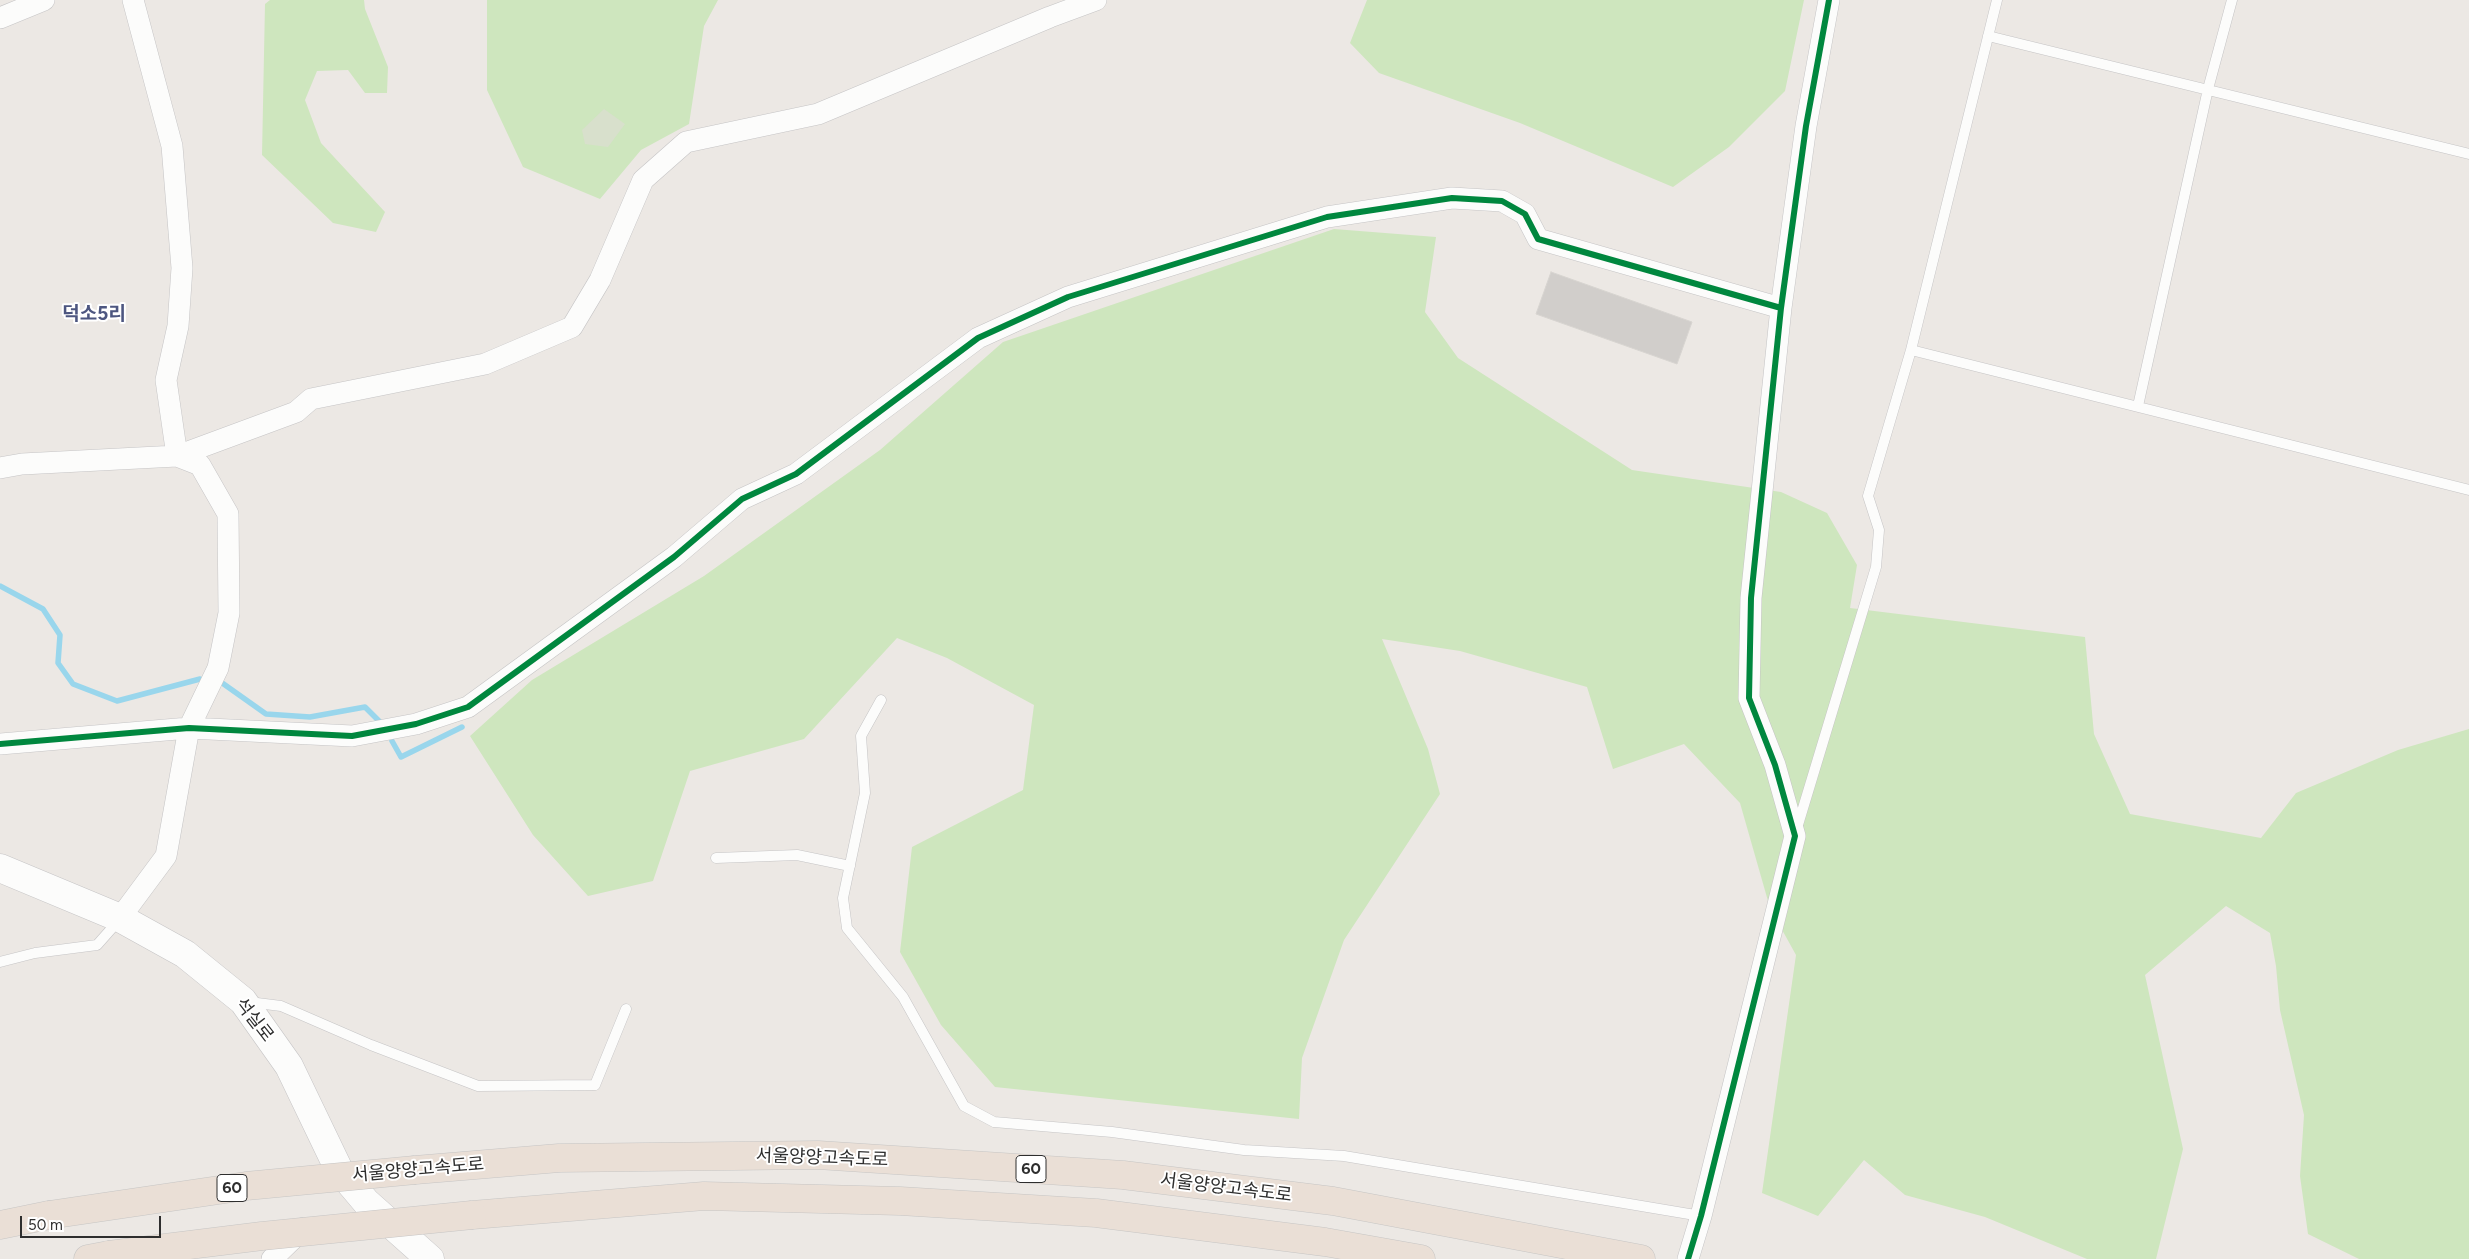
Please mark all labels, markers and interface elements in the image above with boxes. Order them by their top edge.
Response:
district label: 덕소5리 [62,303,126,325]
street label: 석실로 [230,994,278,1046]
street label: 서울양양고속도로 [755,1145,889,1171]
street label: 서울양양고속도로 [351,1153,485,1187]
road number: 60 [1016,1156,1046,1182]
street label: 서울양양고속도로 [1159,1169,1293,1207]
road number: 60 [217,1174,247,1202]
scale bar [22,1206,164,1238]
text: 50 m [28,1216,63,1234]

